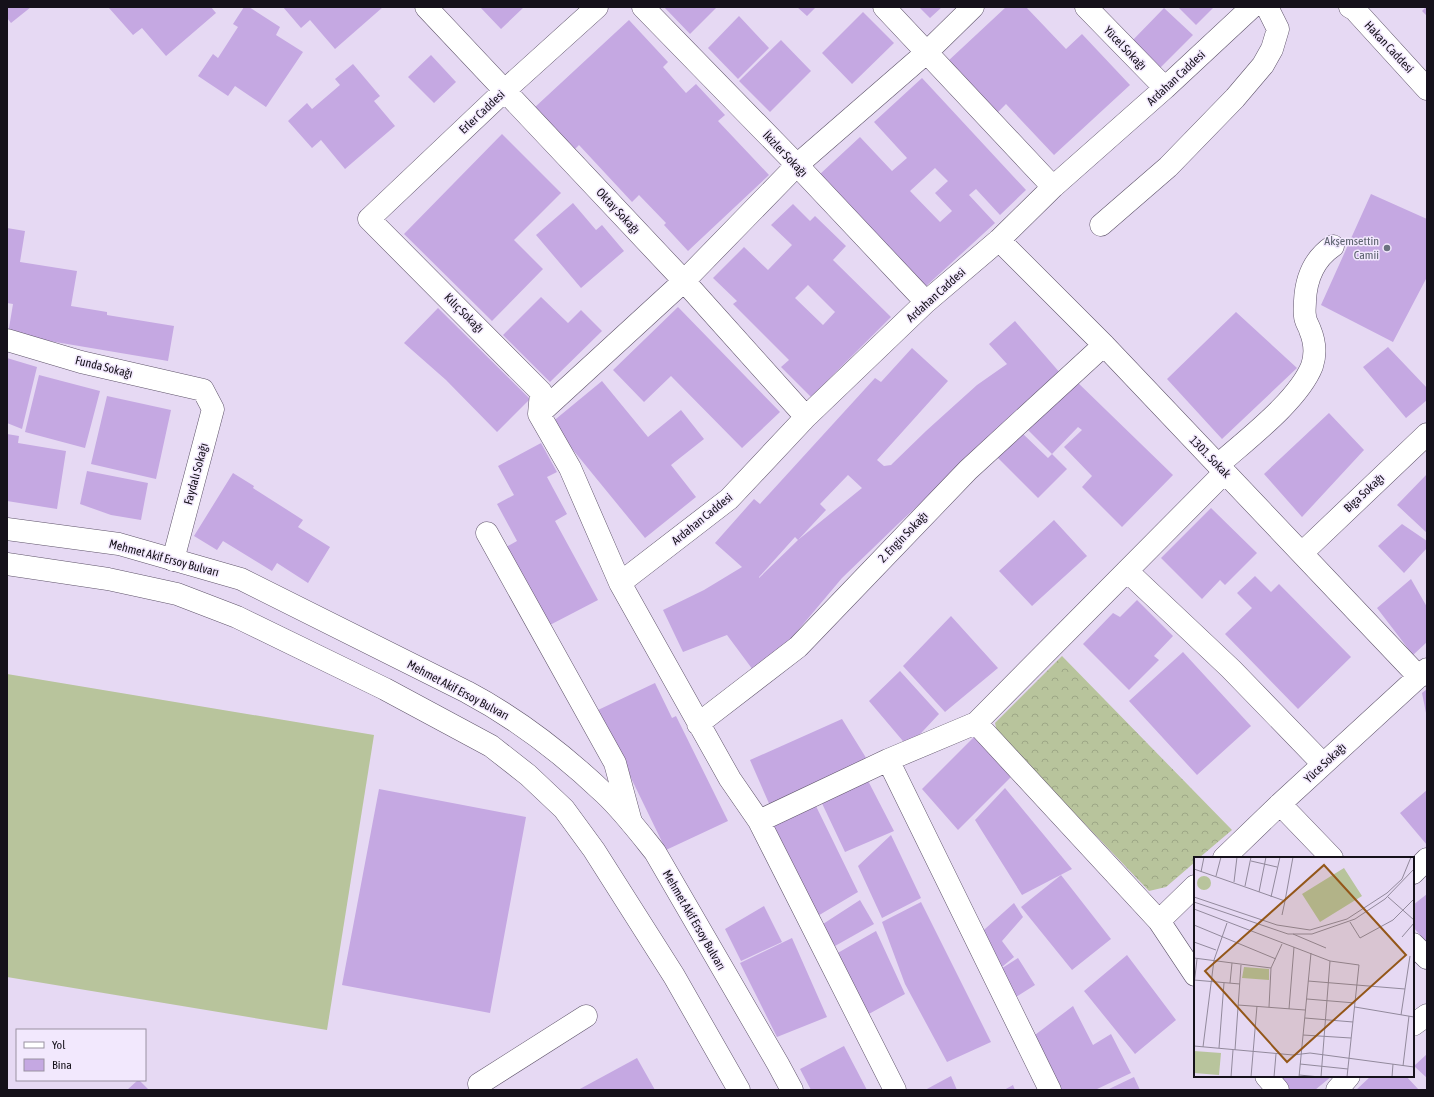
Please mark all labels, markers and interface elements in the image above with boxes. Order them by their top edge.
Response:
street label: Hakan Caddesi [1361,18,1417,76]
street label: Yücel Sokağı [1101,23,1149,73]
street label: Ardahan Caddesi [1144,48,1208,108]
street label: Erler Caddesi [456,87,508,137]
street label: İkizler Sokağı [760,128,810,180]
street label: Oktay Sokağı [593,185,643,237]
place label: Akşemsettin Camii [1324,234,1379,262]
marker: Akşemsettin Camii [1382,243,1392,253]
street label: Ardahan Caddesi [904,265,968,325]
street label: Kılıç Sokağı [441,290,487,336]
street label: Funda Sokağı [74,353,134,381]
street label: 1301. Sokak [1186,433,1234,481]
street label: Faydalı Sokağı [181,442,211,506]
street label: Biga Sokağı [1341,471,1387,515]
street label: Ardahan Caddesi [669,490,735,548]
street label: 2. Engin Sokağı [875,509,931,565]
street label: Mehmet Akif Ersoy Bulvarı [107,537,221,579]
street label: Mehmet Akif Ersoy Bulvarı [405,657,511,723]
street label: Yüce Sokağı [1301,740,1349,786]
inset map [1194,857,1414,1077]
street label: Mehmet Akif Ersoy Bulvarı [660,867,728,973]
legend [16,1029,146,1081]
text: Yol [52,1038,66,1052]
text: Bina [52,1058,72,1072]

